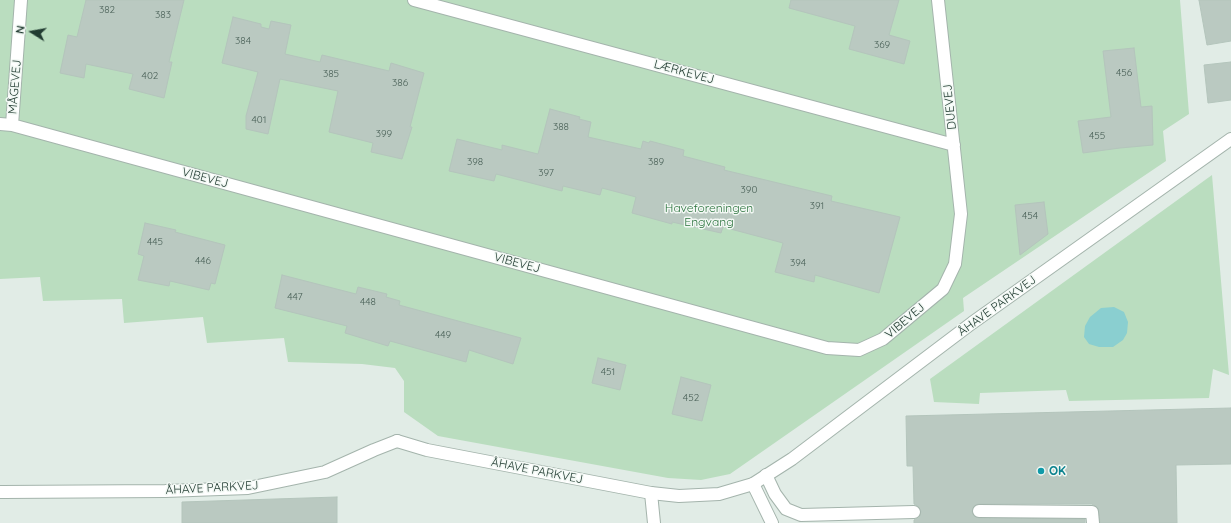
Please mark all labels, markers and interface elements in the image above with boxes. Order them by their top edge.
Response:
house number: 382 [99,4,115,16]
house number: 383 [155,9,171,21]
north arrow [12,12,52,52]
text: N [13,24,28,35]
house number: 384 [235,35,251,47]
house number: 369 [874,39,890,51]
street label: LÆRKEVEJ [652,57,716,87]
street label: MÅGEVEJ [5,59,25,115]
house number: 456 [1116,67,1132,79]
house number: 385 [323,68,339,80]
house number: 402 [142,70,158,82]
house number: 386 [392,77,408,89]
street label: DUEVEJ [940,84,960,130]
house number: 401 [252,114,266,126]
house number: 388 [553,121,569,133]
house number: 399 [376,128,392,140]
house number: 455 [1089,130,1105,142]
house number: 398 [467,156,483,168]
house number: 389 [648,156,664,168]
street label: VIBEVEJ [180,165,230,191]
house number: 397 [538,167,554,179]
house number: 390 [741,184,757,196]
house number: 391 [810,200,824,212]
park label: Haveforeningen Engvang [665,201,753,229]
house number: 454 [1022,210,1038,222]
house number: 445 [147,236,163,248]
street label: VIBEVEJ [492,250,542,276]
house number: 446 [195,255,211,267]
house number: 394 [790,257,806,269]
street label: ÅHAVE PARKVEJ [955,273,1039,339]
house number: 447 [287,291,303,303]
house number: 448 [360,296,376,308]
street label: VIBEVEJ [882,300,928,342]
house number: 449 [435,329,451,341]
house number: 451 [601,366,615,378]
house number: 452 [683,392,699,404]
street label: ÅHAVE PARKVEJ [490,455,584,487]
place label: OK [1049,464,1066,478]
marker: OK [1036,466,1046,476]
street label: ÅHAVE PARKVEJ [165,478,259,498]

